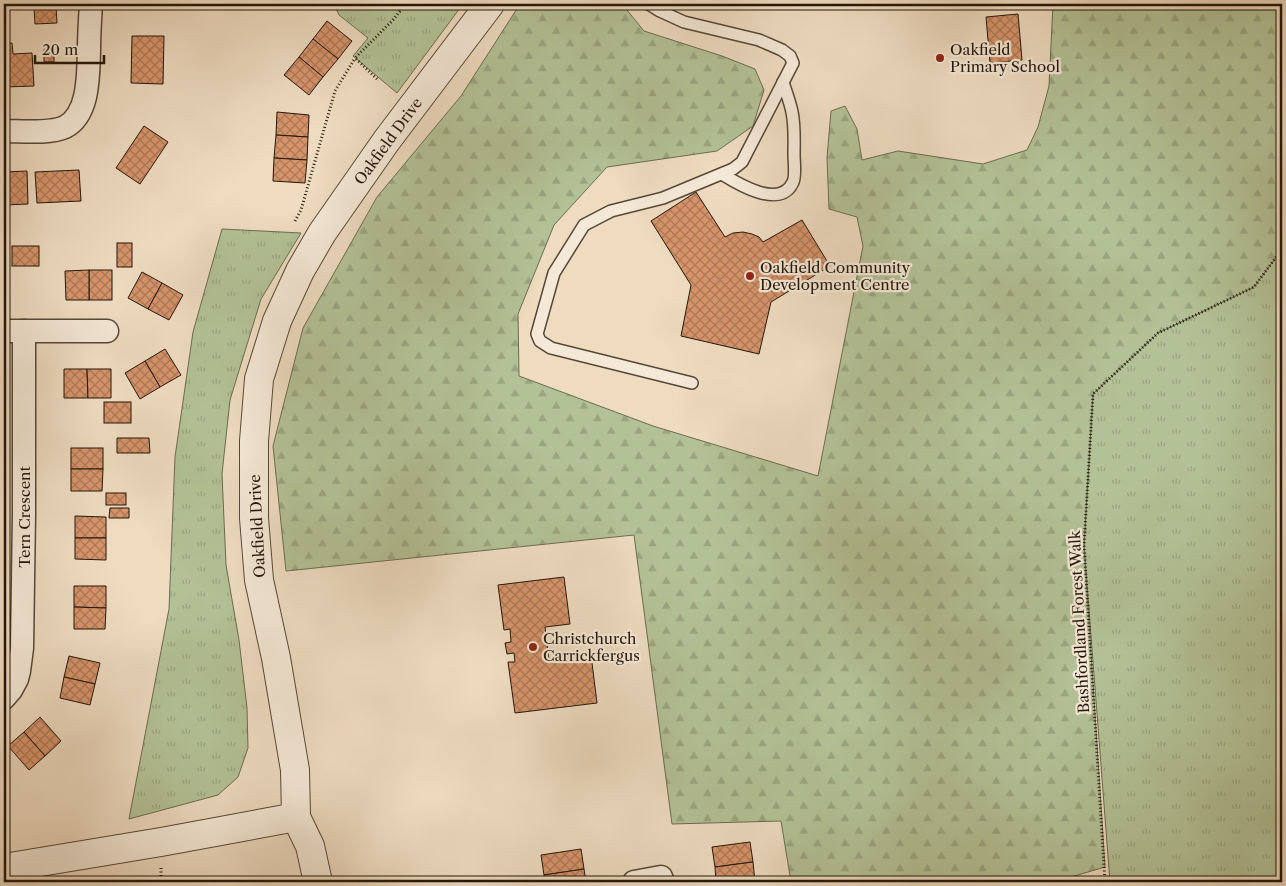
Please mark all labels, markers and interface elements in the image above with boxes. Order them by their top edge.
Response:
scale bar [35,32,104,64]
text: 20 m [42,40,78,59]
place label: Oakfield Primary School [950,40,1061,76]
marker: Oakfield Primary School [934,52,946,64]
street label: Oakfield Drive [350,94,426,188]
place label: Oakfield Community Development Centre [760,258,911,294]
marker: Oakfield Community Development Centre [744,270,756,282]
street label: Tern Crescent [15,466,34,568]
street label: Oakfield Drive [245,474,269,578]
street label: Bashfordland Forest Walk [1065,529,1093,714]
place label: Christchurch Carrickfergus [543,629,640,665]
marker: Christchurch Carrickfergus [527,641,539,653]

